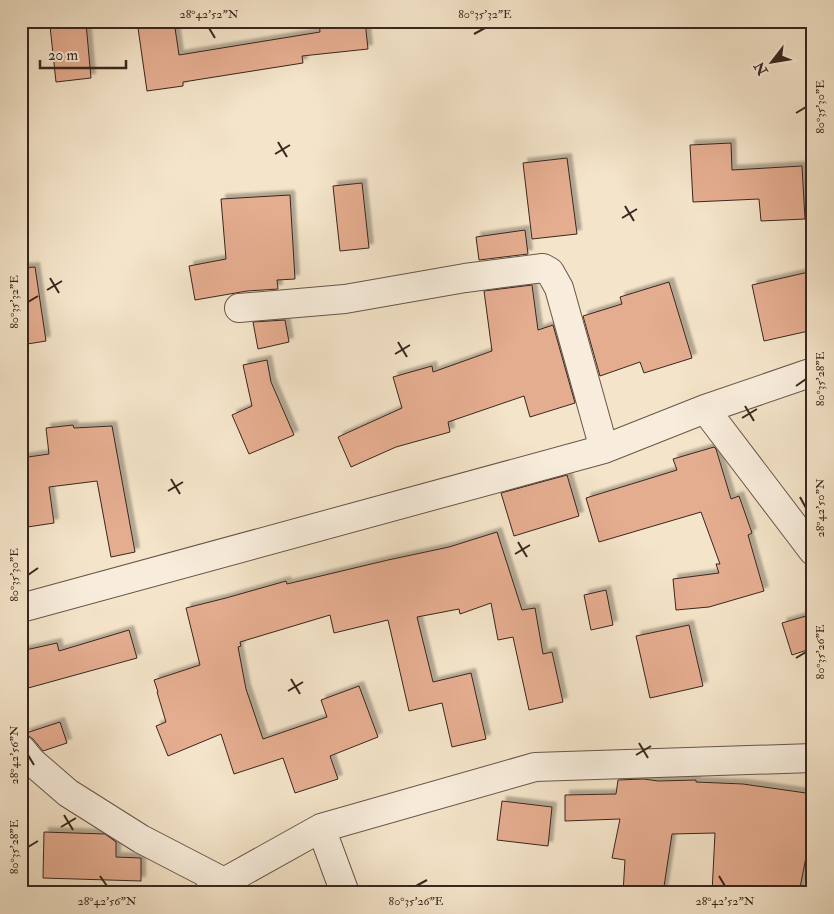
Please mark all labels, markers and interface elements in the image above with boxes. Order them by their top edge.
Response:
text: 28°42'52"N [180,7,239,22]
text: 80°35'32"E [458,7,512,22]
scale bar [40,38,126,70]
north arrow [746,38,796,88]
text: 20 m [48,46,78,65]
text: N [751,58,772,79]
text: 80°35'30"E [813,80,828,134]
text: 80°35'32"E [7,275,22,329]
text: 80°35'28"E [813,351,828,406]
text: 28°42'50"N [813,478,828,537]
text: 80°35'30"E [7,548,22,602]
text: 80°35'26"E [813,624,828,679]
text: 28°42'56"N [7,725,22,784]
text: 80°35'28"E [7,819,22,874]
text: 28°42'56"N [78,894,137,909]
text: 80°35'26"E [389,894,444,909]
text: 28°42'52"N [696,894,755,909]

